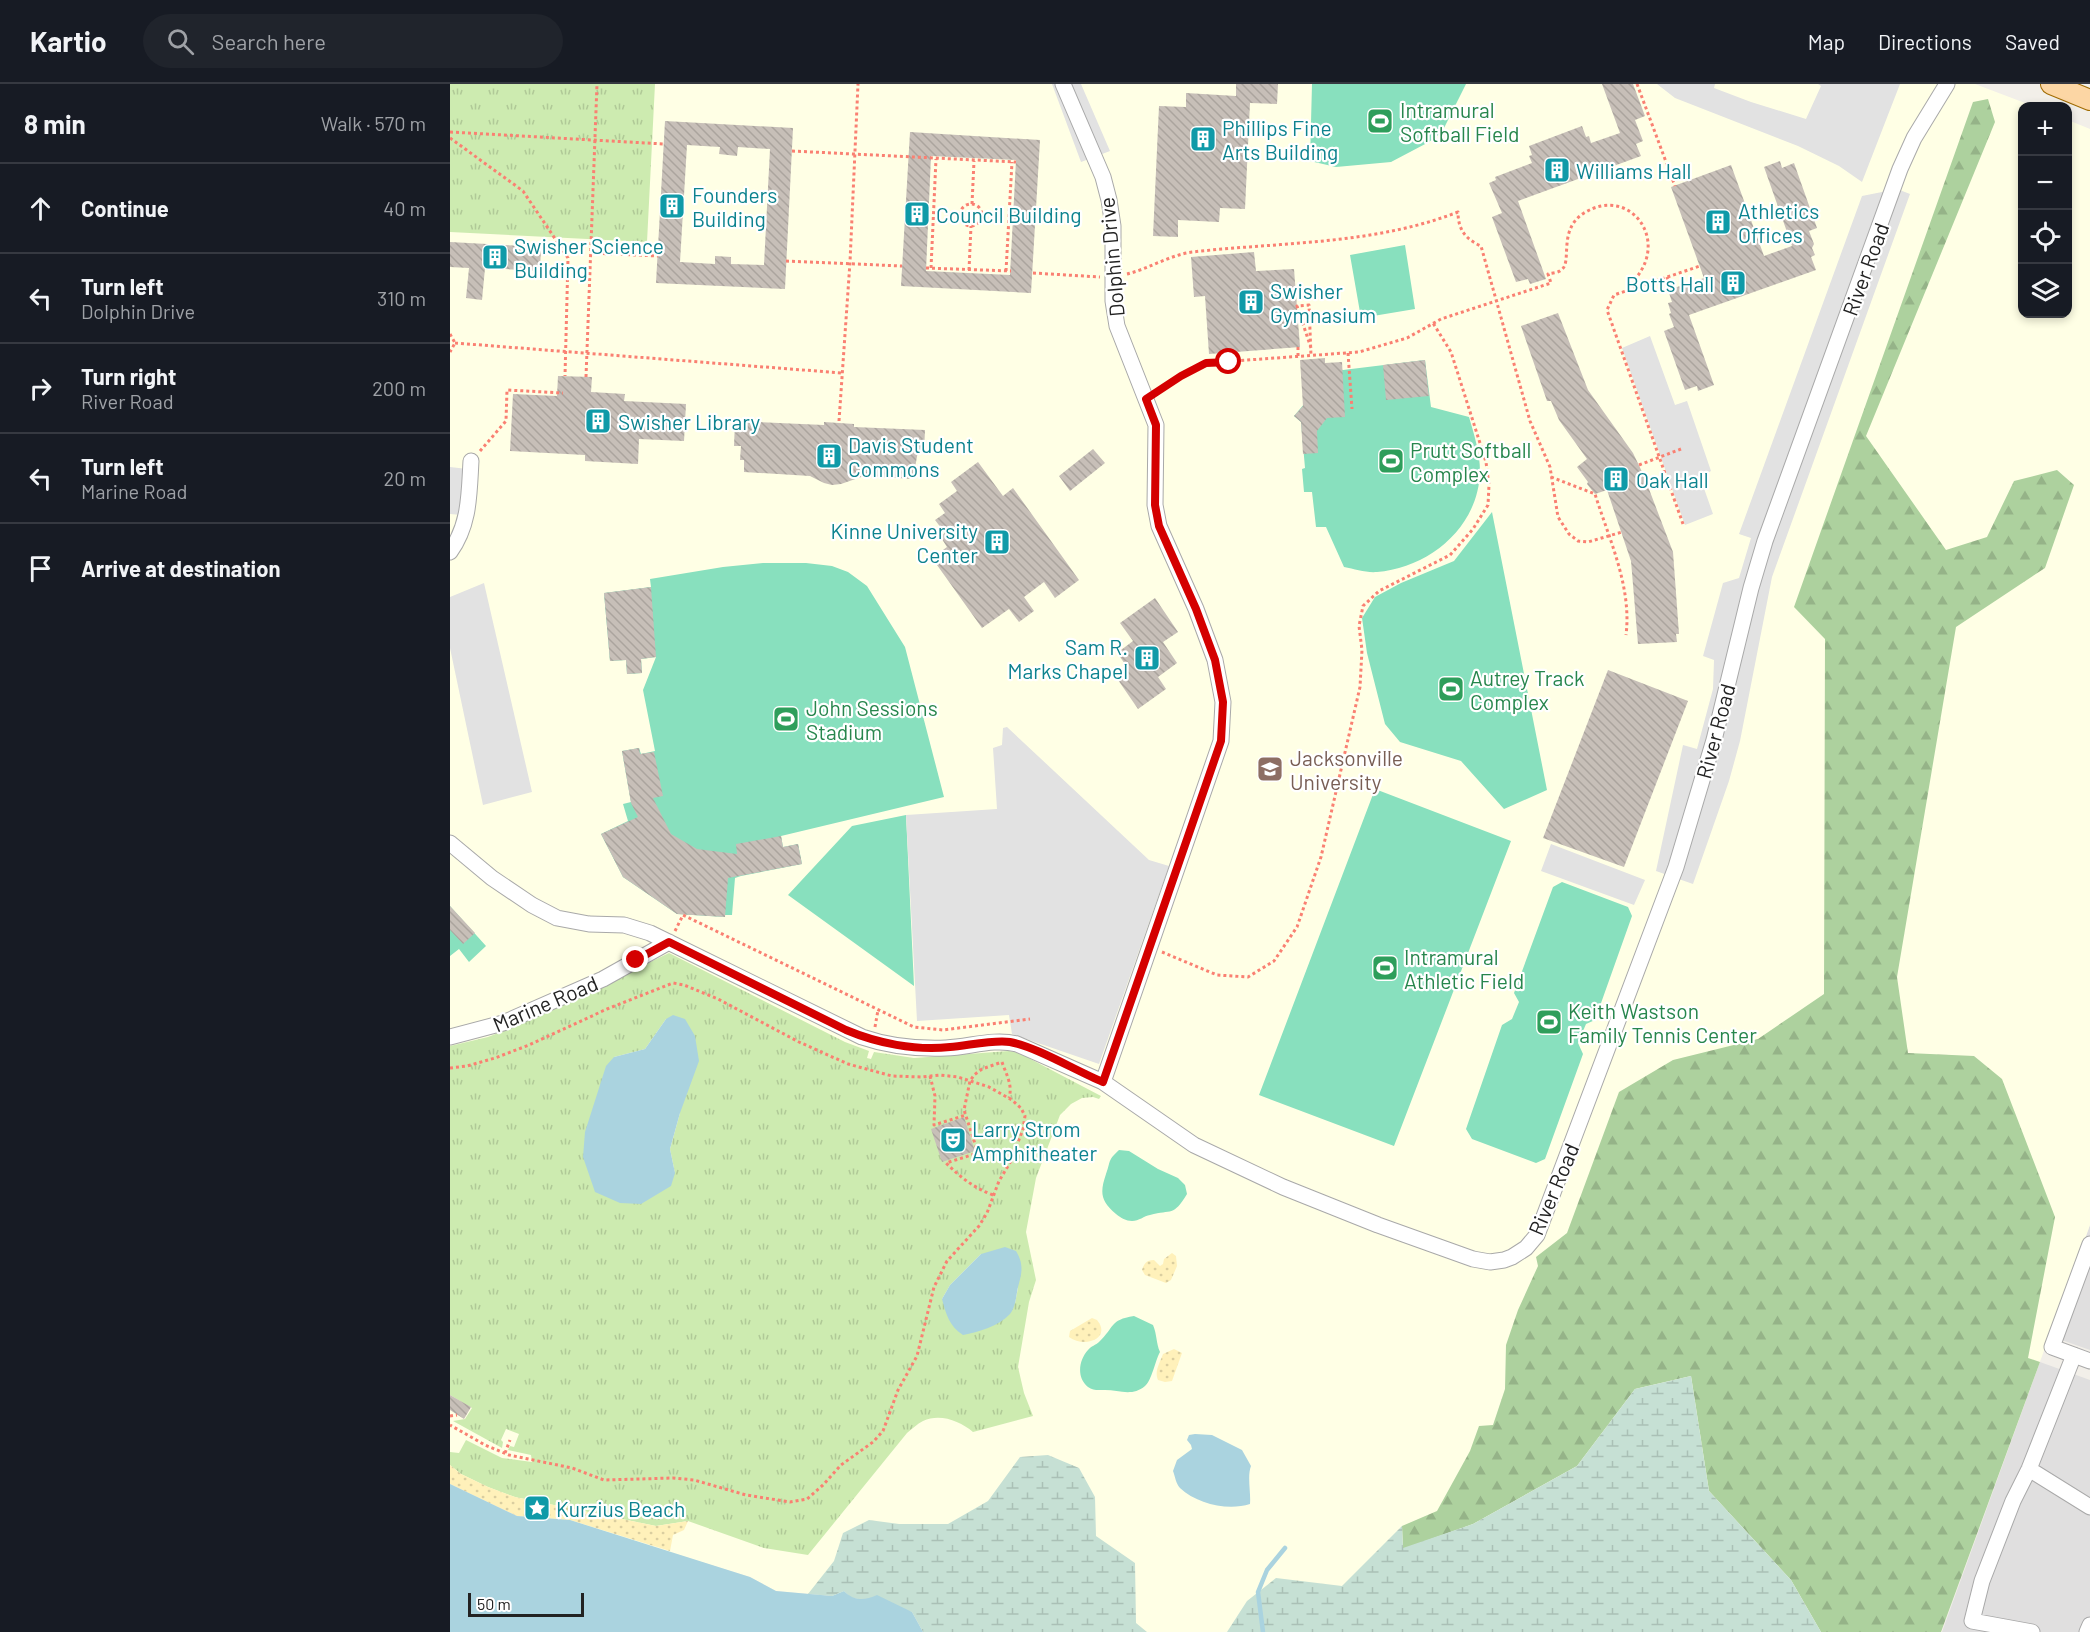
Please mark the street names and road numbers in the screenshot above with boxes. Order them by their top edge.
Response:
street label: Dolphin Drive [1093,196,1129,318]
street label: River Road [1837,219,1893,319]
street label: River Road [1690,681,1740,781]
street label: Marine Road [489,970,601,1036]
street label: River Road [1522,1139,1584,1239]

